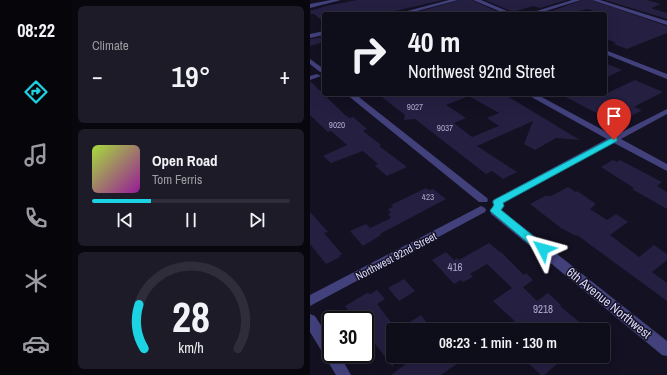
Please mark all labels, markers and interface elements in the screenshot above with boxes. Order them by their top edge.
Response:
text: 08:22 [17,18,55,43]
text: 40 m [408,23,460,61]
icon: right [342,28,394,80]
text: Climate [92,37,129,54]
text: 19° [171,56,211,96]
text: Northwest 92nd Street [408,59,555,84]
text: − [92,61,103,91]
text: + [279,61,290,91]
icon: directions [22,78,50,106]
pin [597,99,631,140]
house number: 9027 [407,101,423,113]
icon: arrive [603,105,625,127]
house number: 9020 [329,119,345,131]
house number: 9037 [437,122,453,134]
icon: music [22,141,50,169]
text: Open Road [152,150,218,171]
text: Tom Ferris [152,171,202,188]
house number: 423 [422,191,434,203]
icon: phone [22,204,50,232]
icon: previous [114,209,136,231]
icon: pause [180,209,202,231]
icon: next [246,209,268,231]
position arrow [522,228,564,270]
street label: Northwest 92nd Street [353,229,439,283]
house number: 416 [447,260,463,274]
street label: 6th Avenue Northwest [563,264,655,342]
icon: climate [22,267,50,295]
text: 28 [172,288,210,344]
house number: 9218 [533,302,553,316]
speed limit sign: 30 [322,311,374,363]
icon: car [22,330,50,358]
text: 08:23 · 1 min · 130 m [439,332,557,353]
text: km/h [178,337,204,356]

